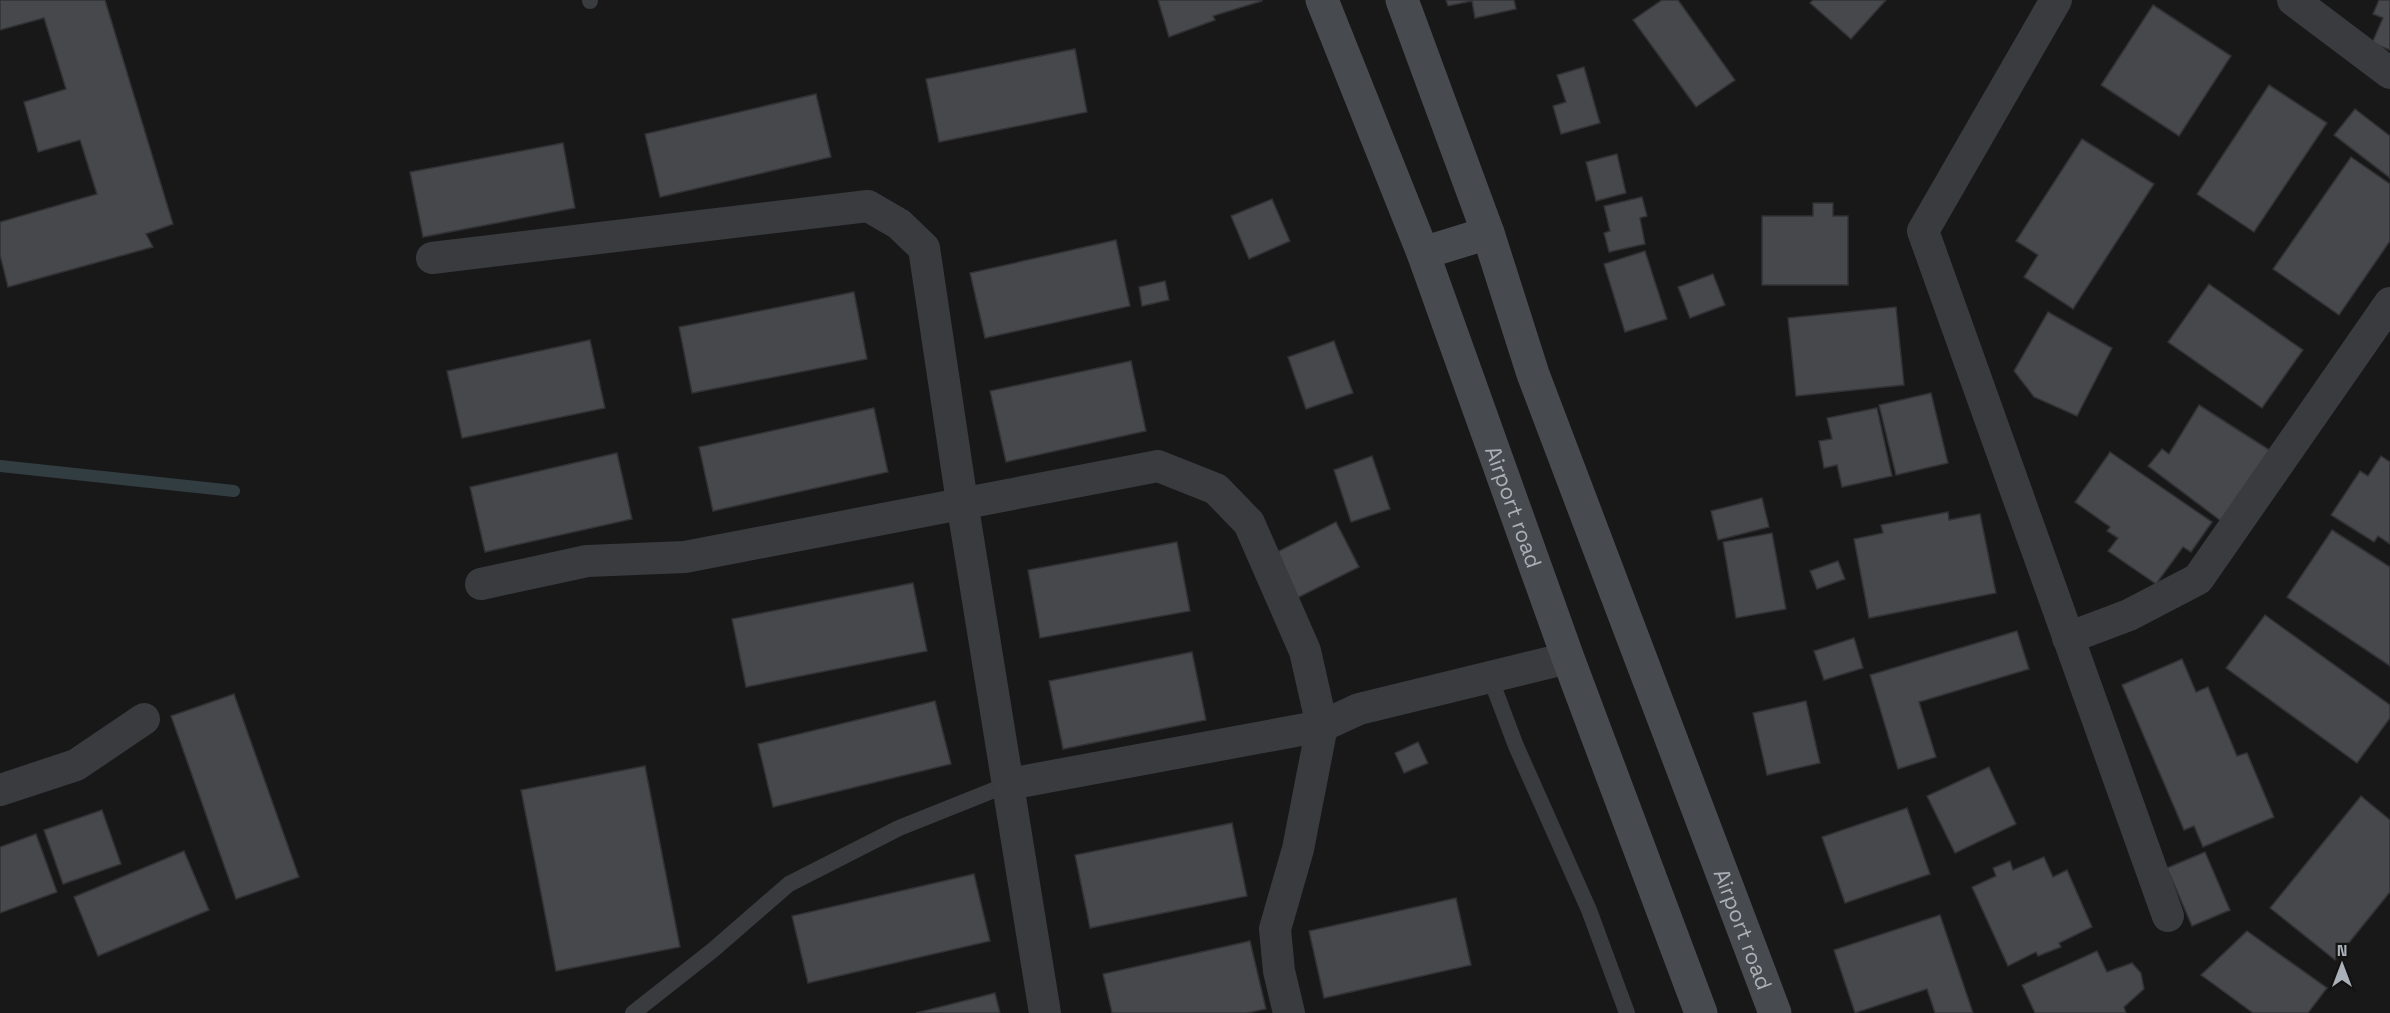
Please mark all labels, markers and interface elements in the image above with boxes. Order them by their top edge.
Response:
street label: Airport road [1479,442,1549,572]
street label: Airport road [1708,865,1779,994]
north arrow [2312,935,2372,995]
text: N [2337,940,2347,961]

